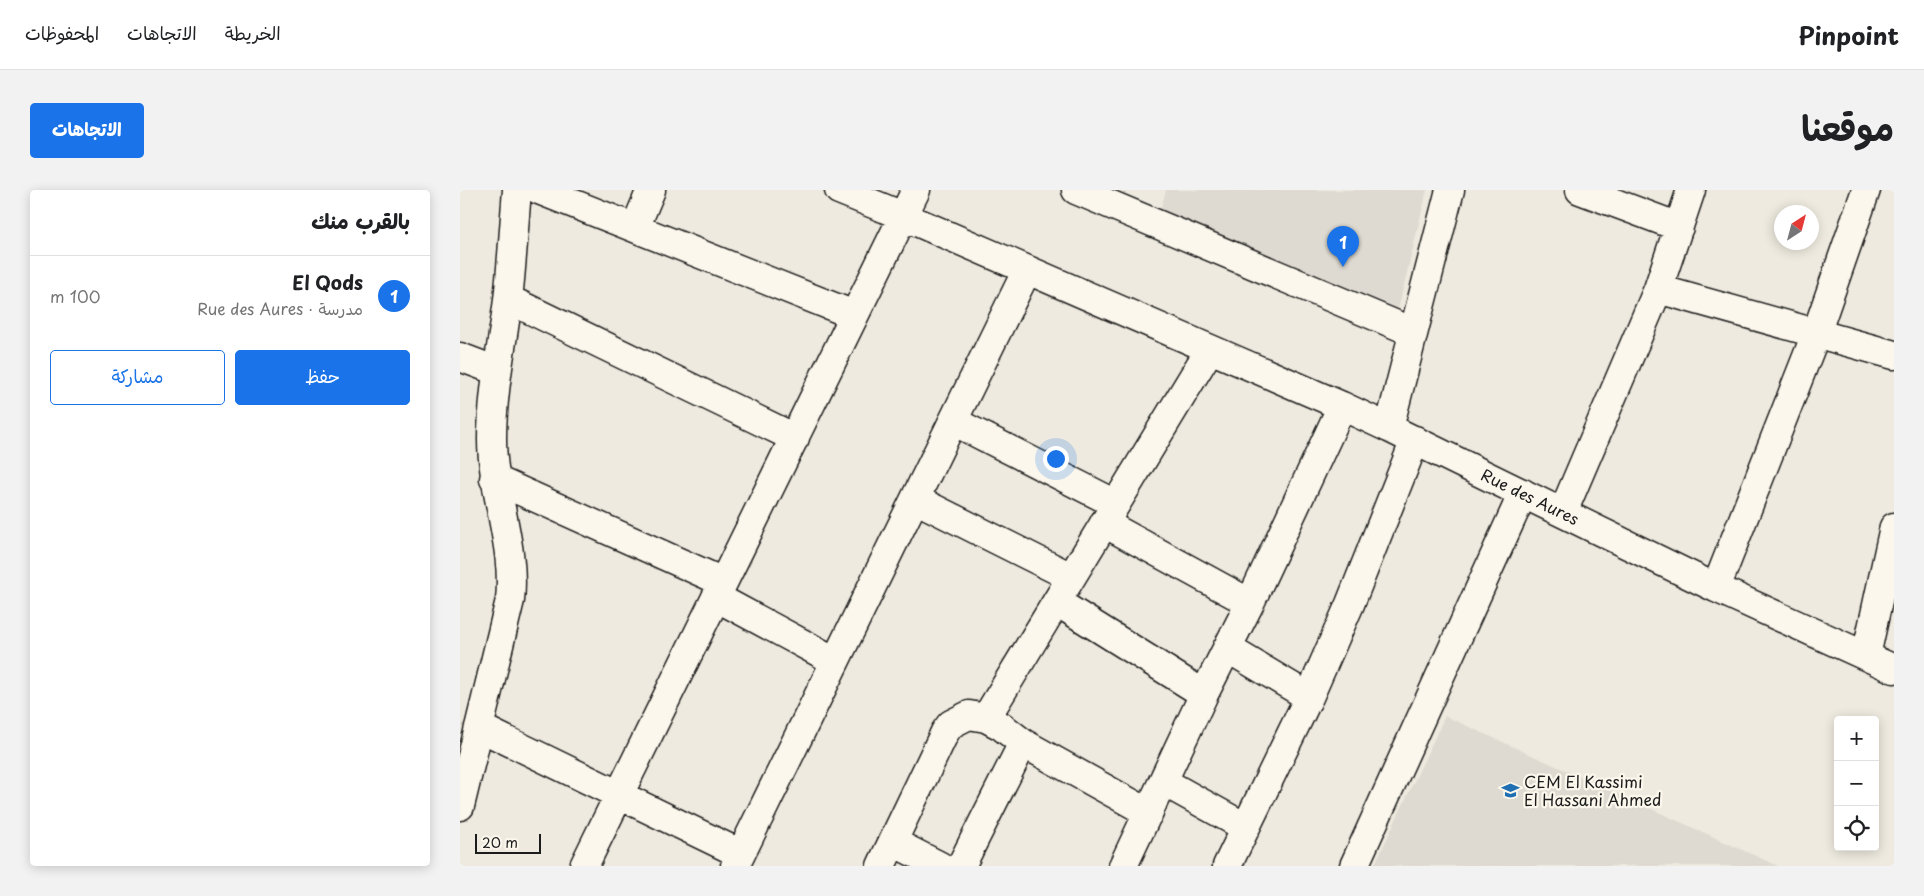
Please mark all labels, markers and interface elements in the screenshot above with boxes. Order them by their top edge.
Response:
text: Pinpoint [1798,17,1899,53]
text: المحفوظات [25,19,99,46]
text: الاتجاهات [127,19,197,46]
text: الخريطة [225,19,281,46]
text: موقعنا [1801,100,1894,153]
button: الاتجاهات [30,103,144,158]
text: بالقرب منك [311,204,410,236]
north arrow [1774,205,1819,250]
pin: 1 [1327,226,1359,267]
text: El Qods [292,268,363,296]
text: 100 m [50,284,100,308]
text: 1 [390,284,398,308]
text: مدرسة · Rue des Aures [197,296,363,320]
button: مشاركة [50,350,225,405]
button: حفظ [235,350,410,405]
your location [1043,446,1069,472]
street label: Rue des Aures [1477,462,1583,530]
map controls [1834,716,1879,851]
button: + [1834,716,1879,761]
button: − [1834,761,1879,806]
place label: CEM El Kassimi El Hassani Ahmed [1524,769,1661,811]
school or university icon: CEM El Kassimi El Hassani Ahmed [1500,781,1520,801]
button: locate [1834,806,1879,851]
scale bar [475,831,541,854]
text: 20 m [482,832,518,853]

